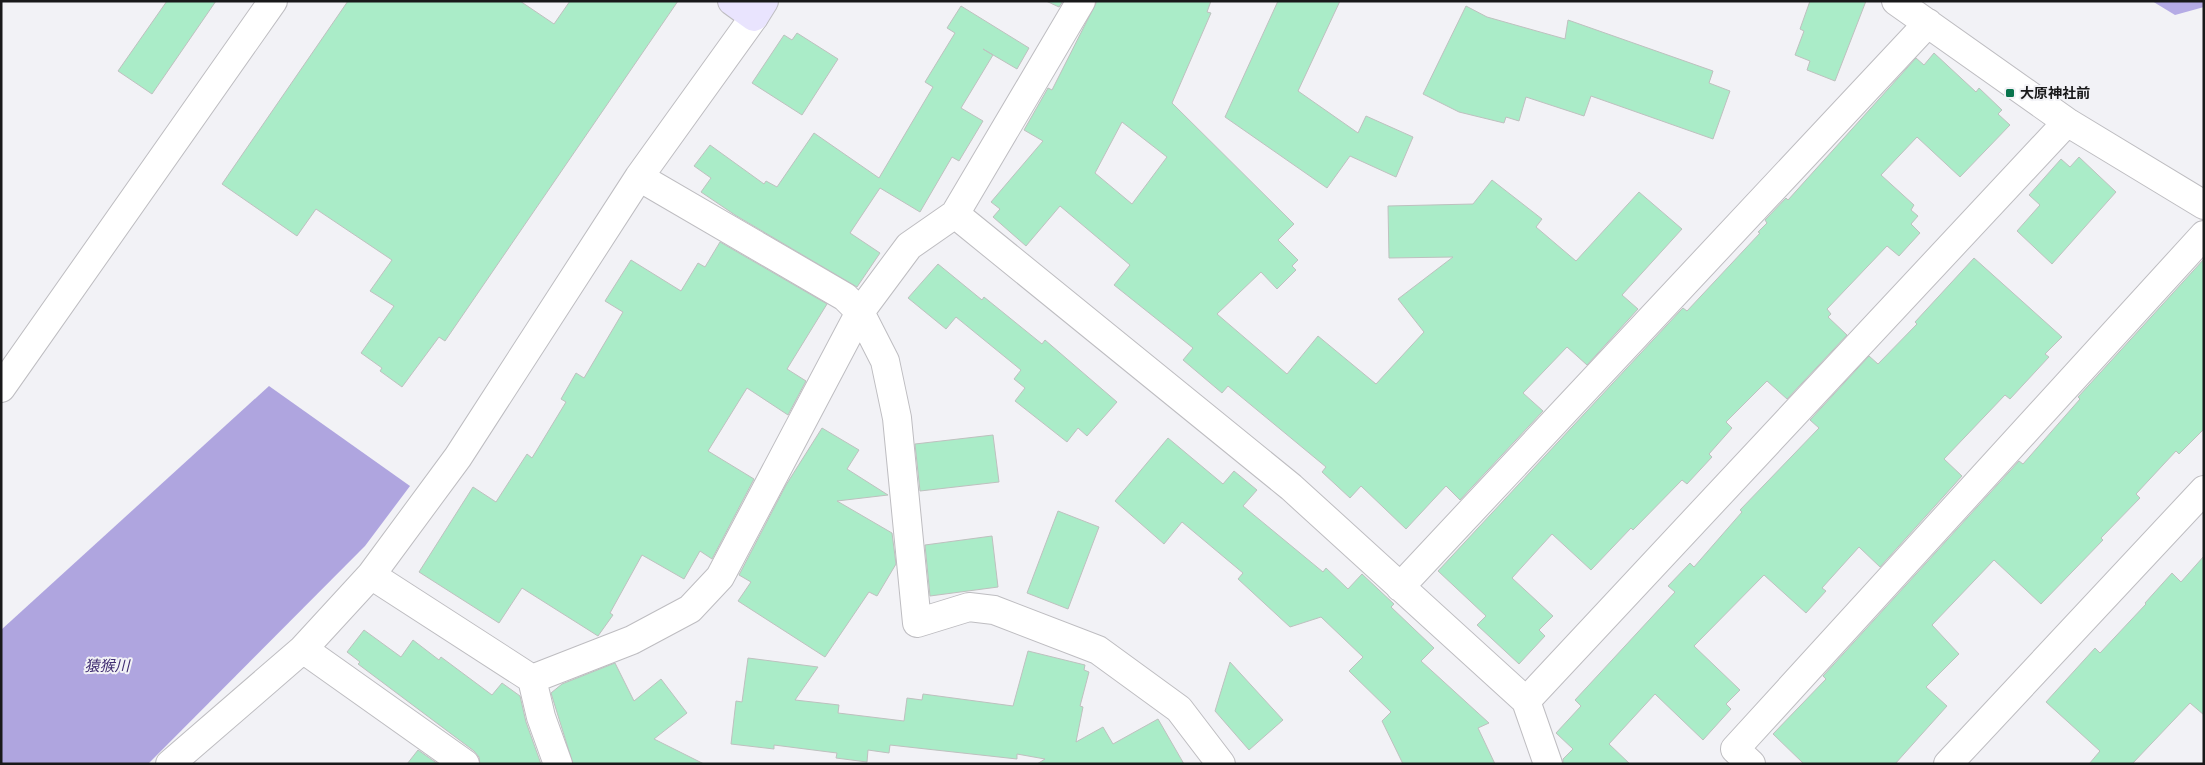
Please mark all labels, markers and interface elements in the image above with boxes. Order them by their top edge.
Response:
place label: 大原神社前 [2020,85,2090,101]
marker: 大原神社前 [2004,87,2016,99]
water label: 猿猴川 [84,657,131,674]

